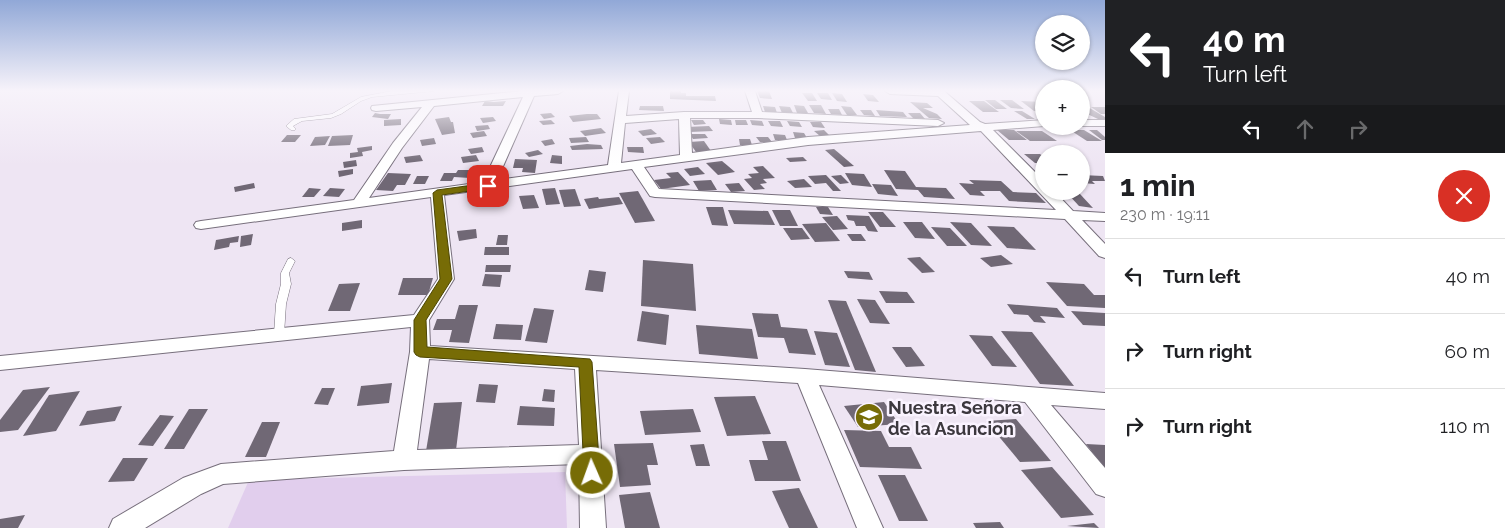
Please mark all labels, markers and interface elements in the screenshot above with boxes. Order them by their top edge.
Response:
map controls [1035,15,1090,200]
button: layers [1035,15,1090,70]
text: 40 m [1203,19,1285,60]
icon: left [1120,20,1185,85]
text: Turn left [1203,61,1287,87]
button: + [1035,80,1090,135]
icon: left [1238,115,1266,143]
icon: ahead [1291,115,1319,143]
icon: right [1344,115,1372,143]
button: − [1035,145,1090,200]
pin [467,165,509,207]
text: 1 min [1120,168,1196,203]
button: close [1438,170,1490,222]
icon: arrive [474,172,502,200]
text: 230 m · 19:11 [1120,205,1210,224]
icon: left [1120,262,1148,290]
text: Turn left [1163,265,1240,287]
text: 40 m [1446,265,1490,287]
icon: right [1120,337,1148,365]
text: Turn right [1163,340,1252,362]
text: 60 m [1445,340,1490,362]
place label: Nuestra Señora de la Asuncion [888,397,1022,439]
school or university icon: Nuestra Señora de la Asuncion [854,402,884,432]
icon: right [1120,412,1148,440]
text: Turn right [1163,415,1252,437]
text: 110 m [1440,415,1490,437]
position arrow [565,446,617,498]

